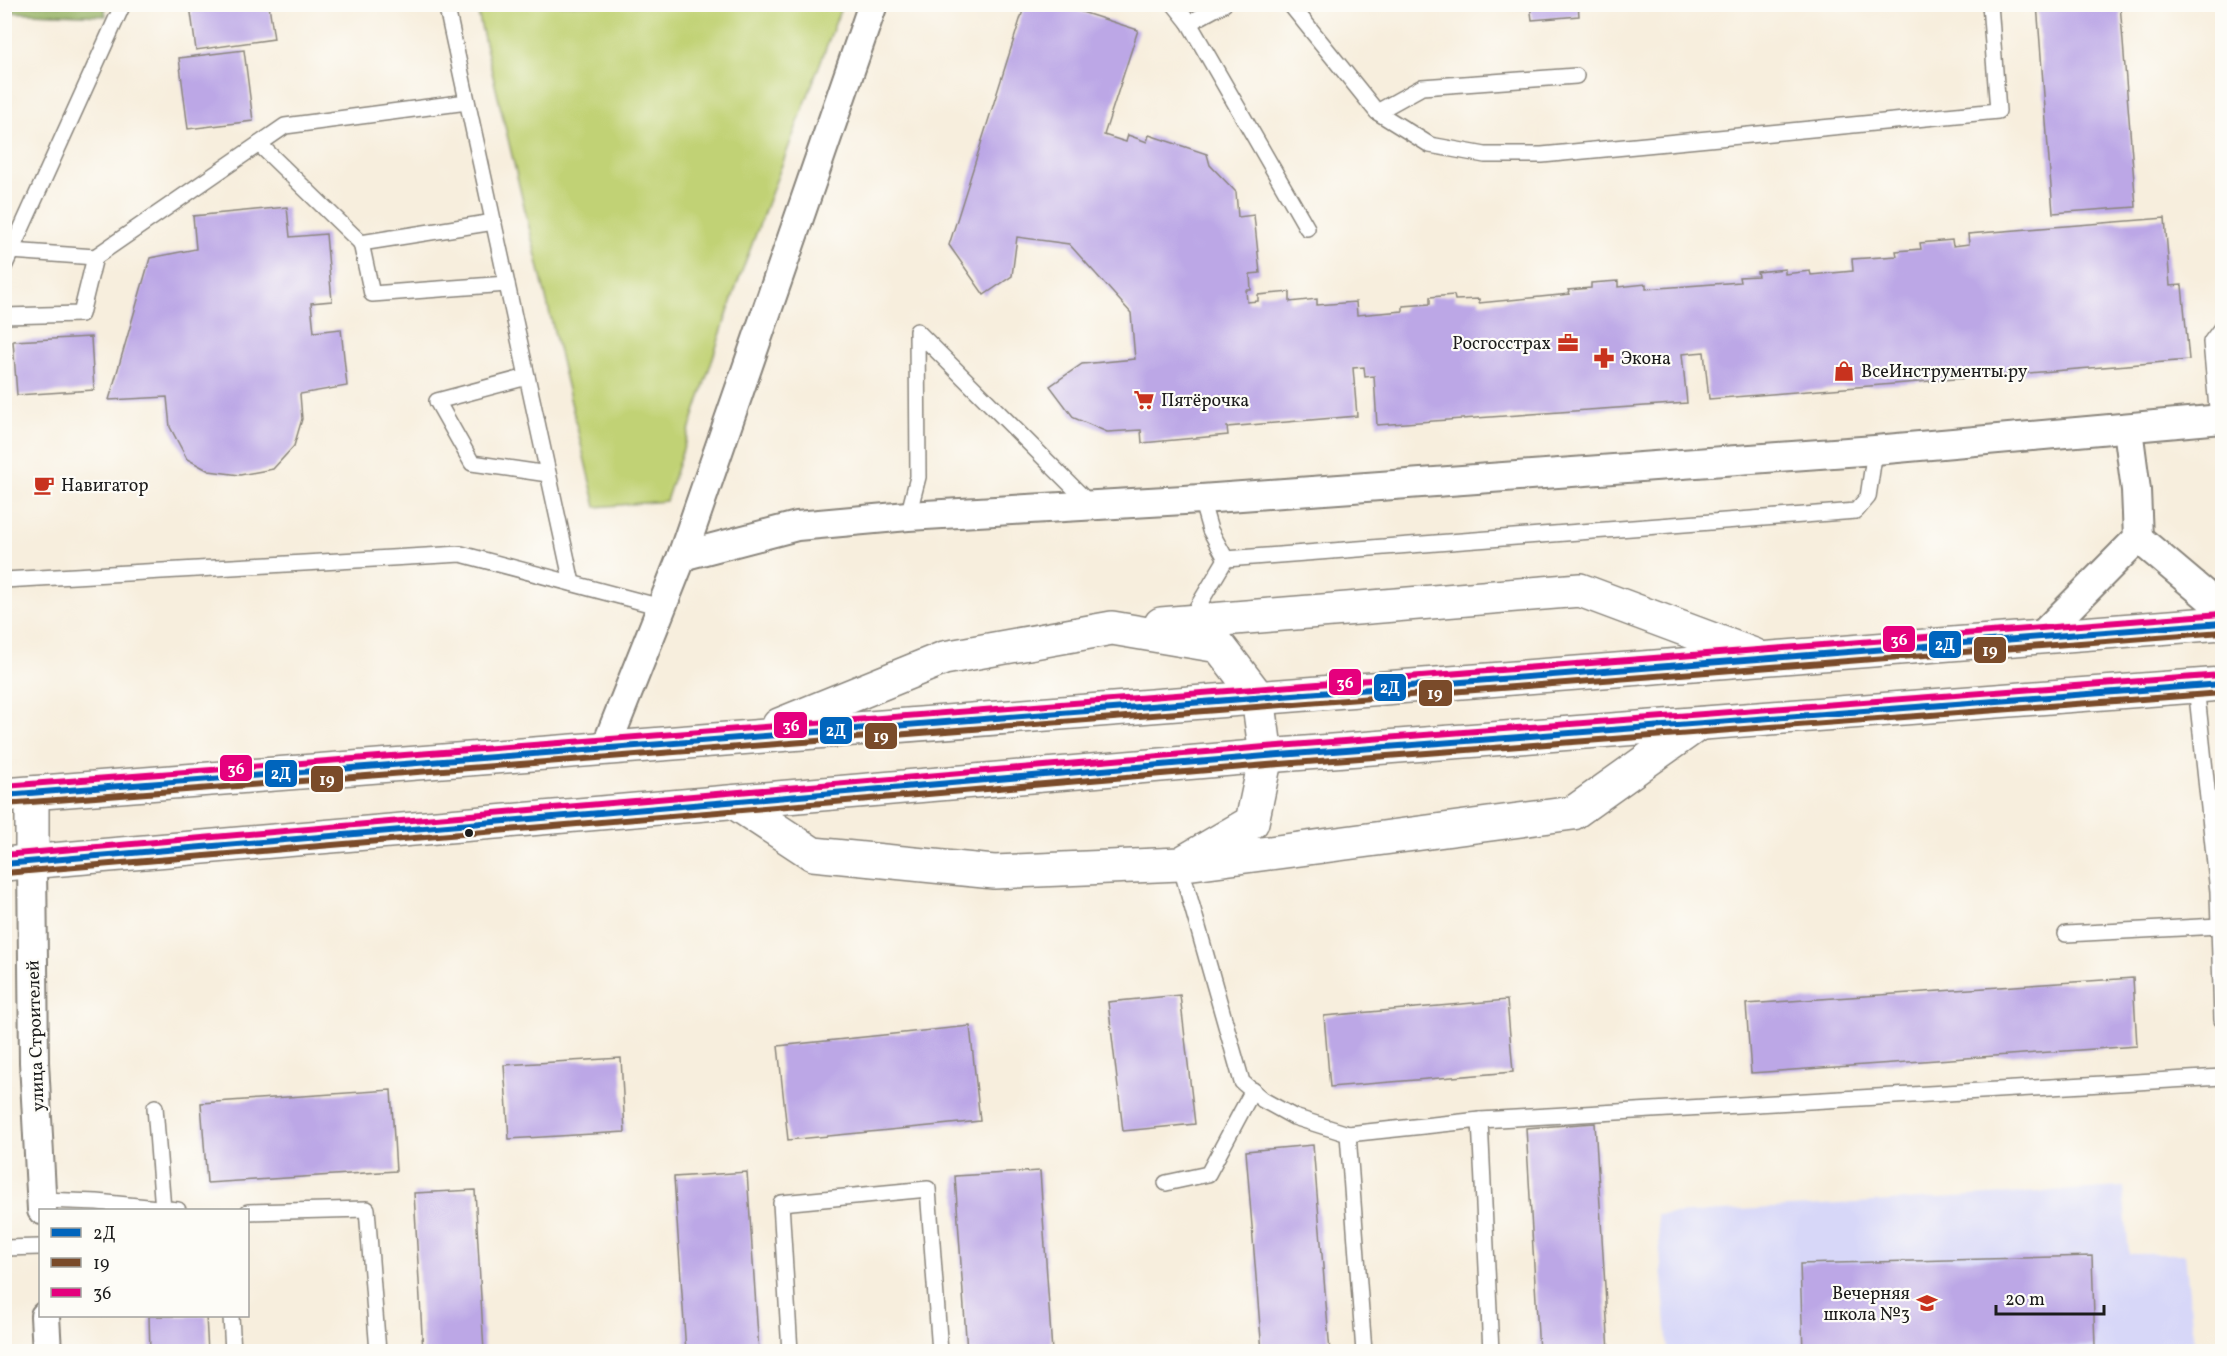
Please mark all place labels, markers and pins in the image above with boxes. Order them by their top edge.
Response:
office icon: Росгосстрах [1556,331,1580,355]
place label: Росгосстрах [1452,332,1551,357]
pharmacy icon: Экона [1592,346,1616,370]
place label: Экона [1621,347,1671,372]
shop icon: ВсеИнструменты.ру [1832,359,1856,383]
place label: ВсеИнструменты.ру [1861,360,2028,385]
supermarket icon: Пятёрочка [1132,388,1156,412]
place label: Пятёрочка [1161,389,1249,414]
cafe icon: Навигатор [32,473,56,497]
place label: Навигатор [61,474,149,499]
unlabelled marker [463,827,475,839]
place label: Вечерняя школа №3 [1824,1282,1910,1328]
school or university icon: Вечерняя школа №3 [1915,1291,1939,1315]

